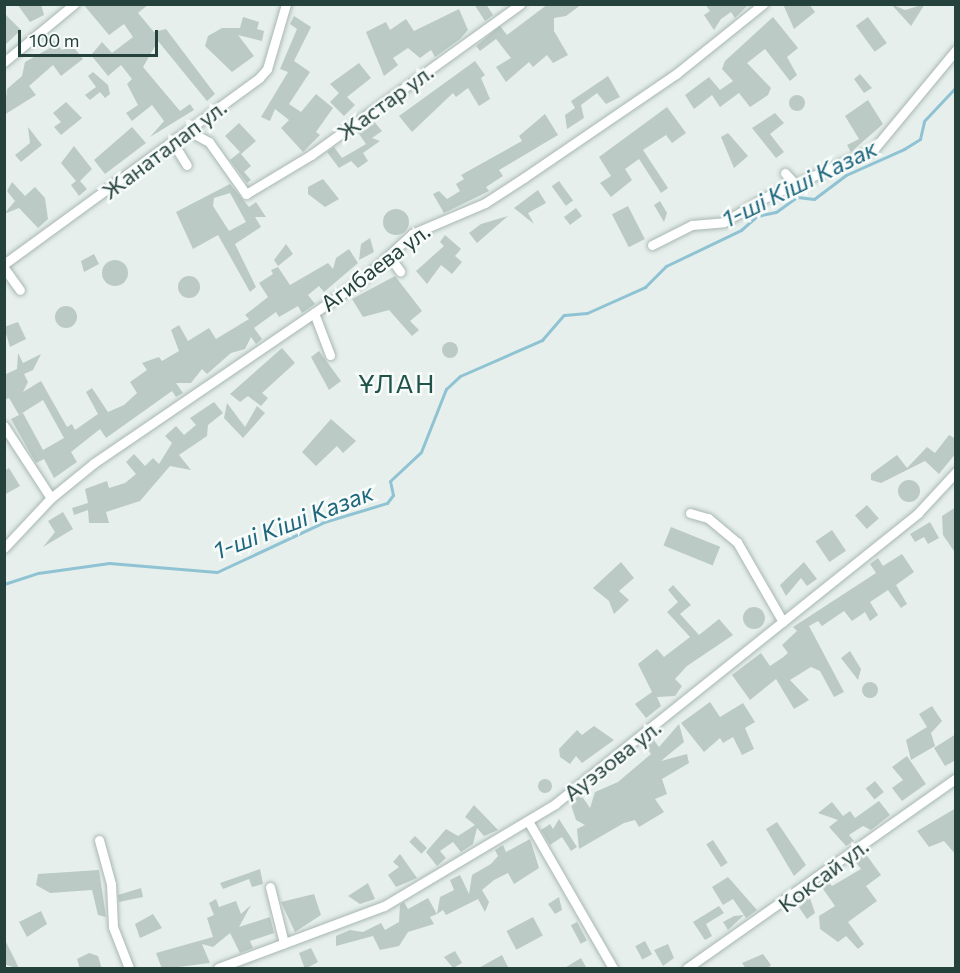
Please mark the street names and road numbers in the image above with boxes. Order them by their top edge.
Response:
street label: Жастар ул. [332,58,438,146]
street label: Жанаталап ул. [96,94,232,204]
street label: Агибаева ул. [315,217,435,317]
street label: Ауэзова ул. [558,714,666,806]
street label: Коксай ул. [773,833,873,917]

